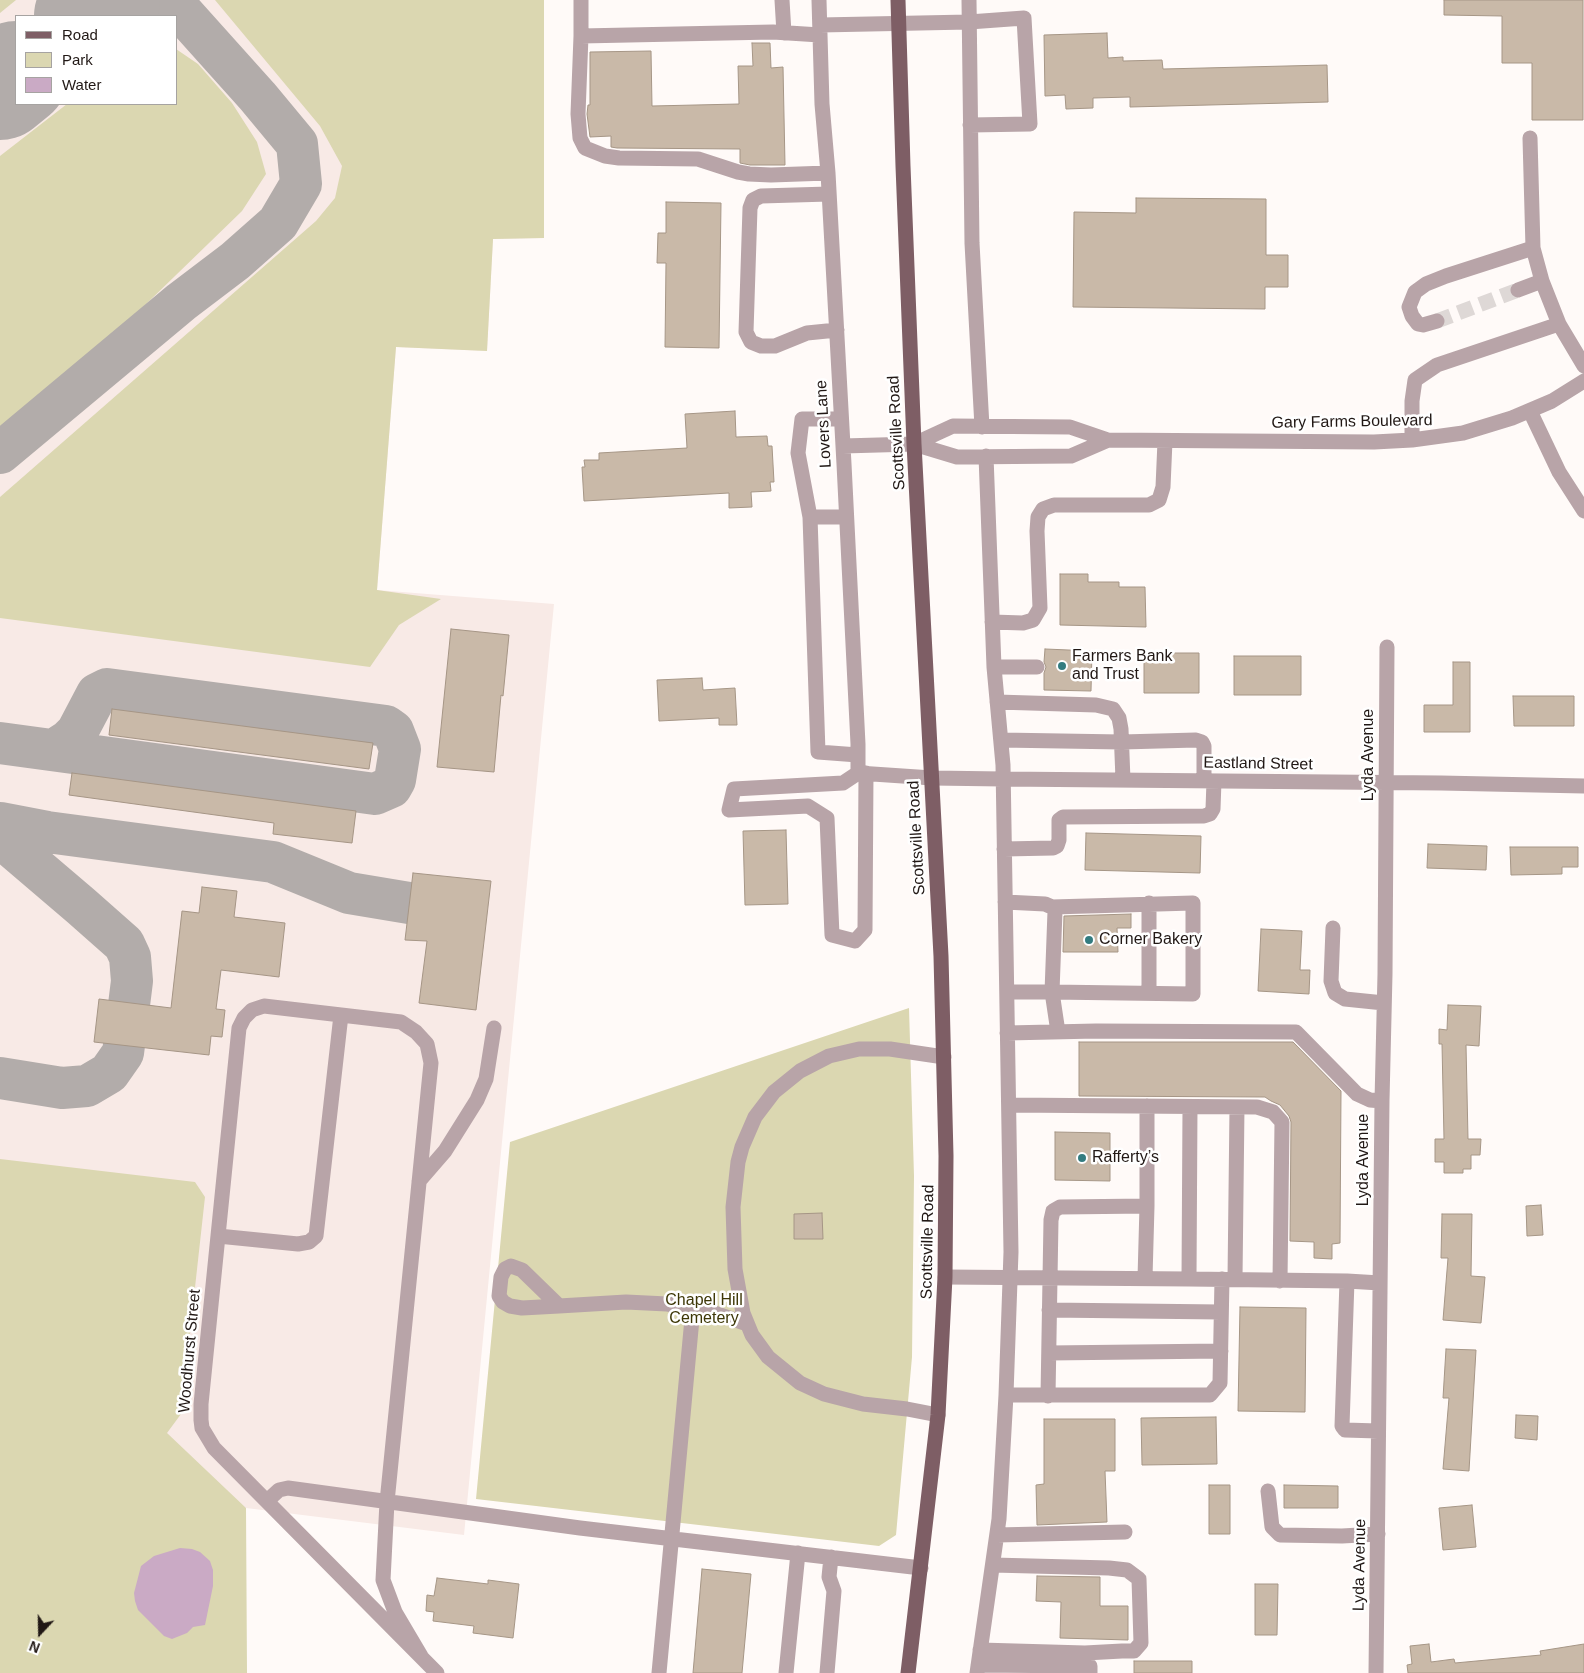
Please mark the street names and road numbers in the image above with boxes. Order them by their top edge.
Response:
street label: Scottsville Road [884,375,910,491]
street label: Lovers Lane [812,380,836,468]
street label: Gary Farms Boulevard [1271,411,1433,433]
street label: Lyda Avenue [1359,709,1379,801]
street label: Eastland Street [1203,753,1313,775]
street label: Scottsville Road [904,780,930,896]
street label: Lyda Avenue [1354,1114,1374,1206]
street label: Scottsville Road [917,1184,939,1300]
street label: Woodhurst Street [175,1288,205,1414]
street label: Lyda Avenue [1350,1519,1370,1611]

